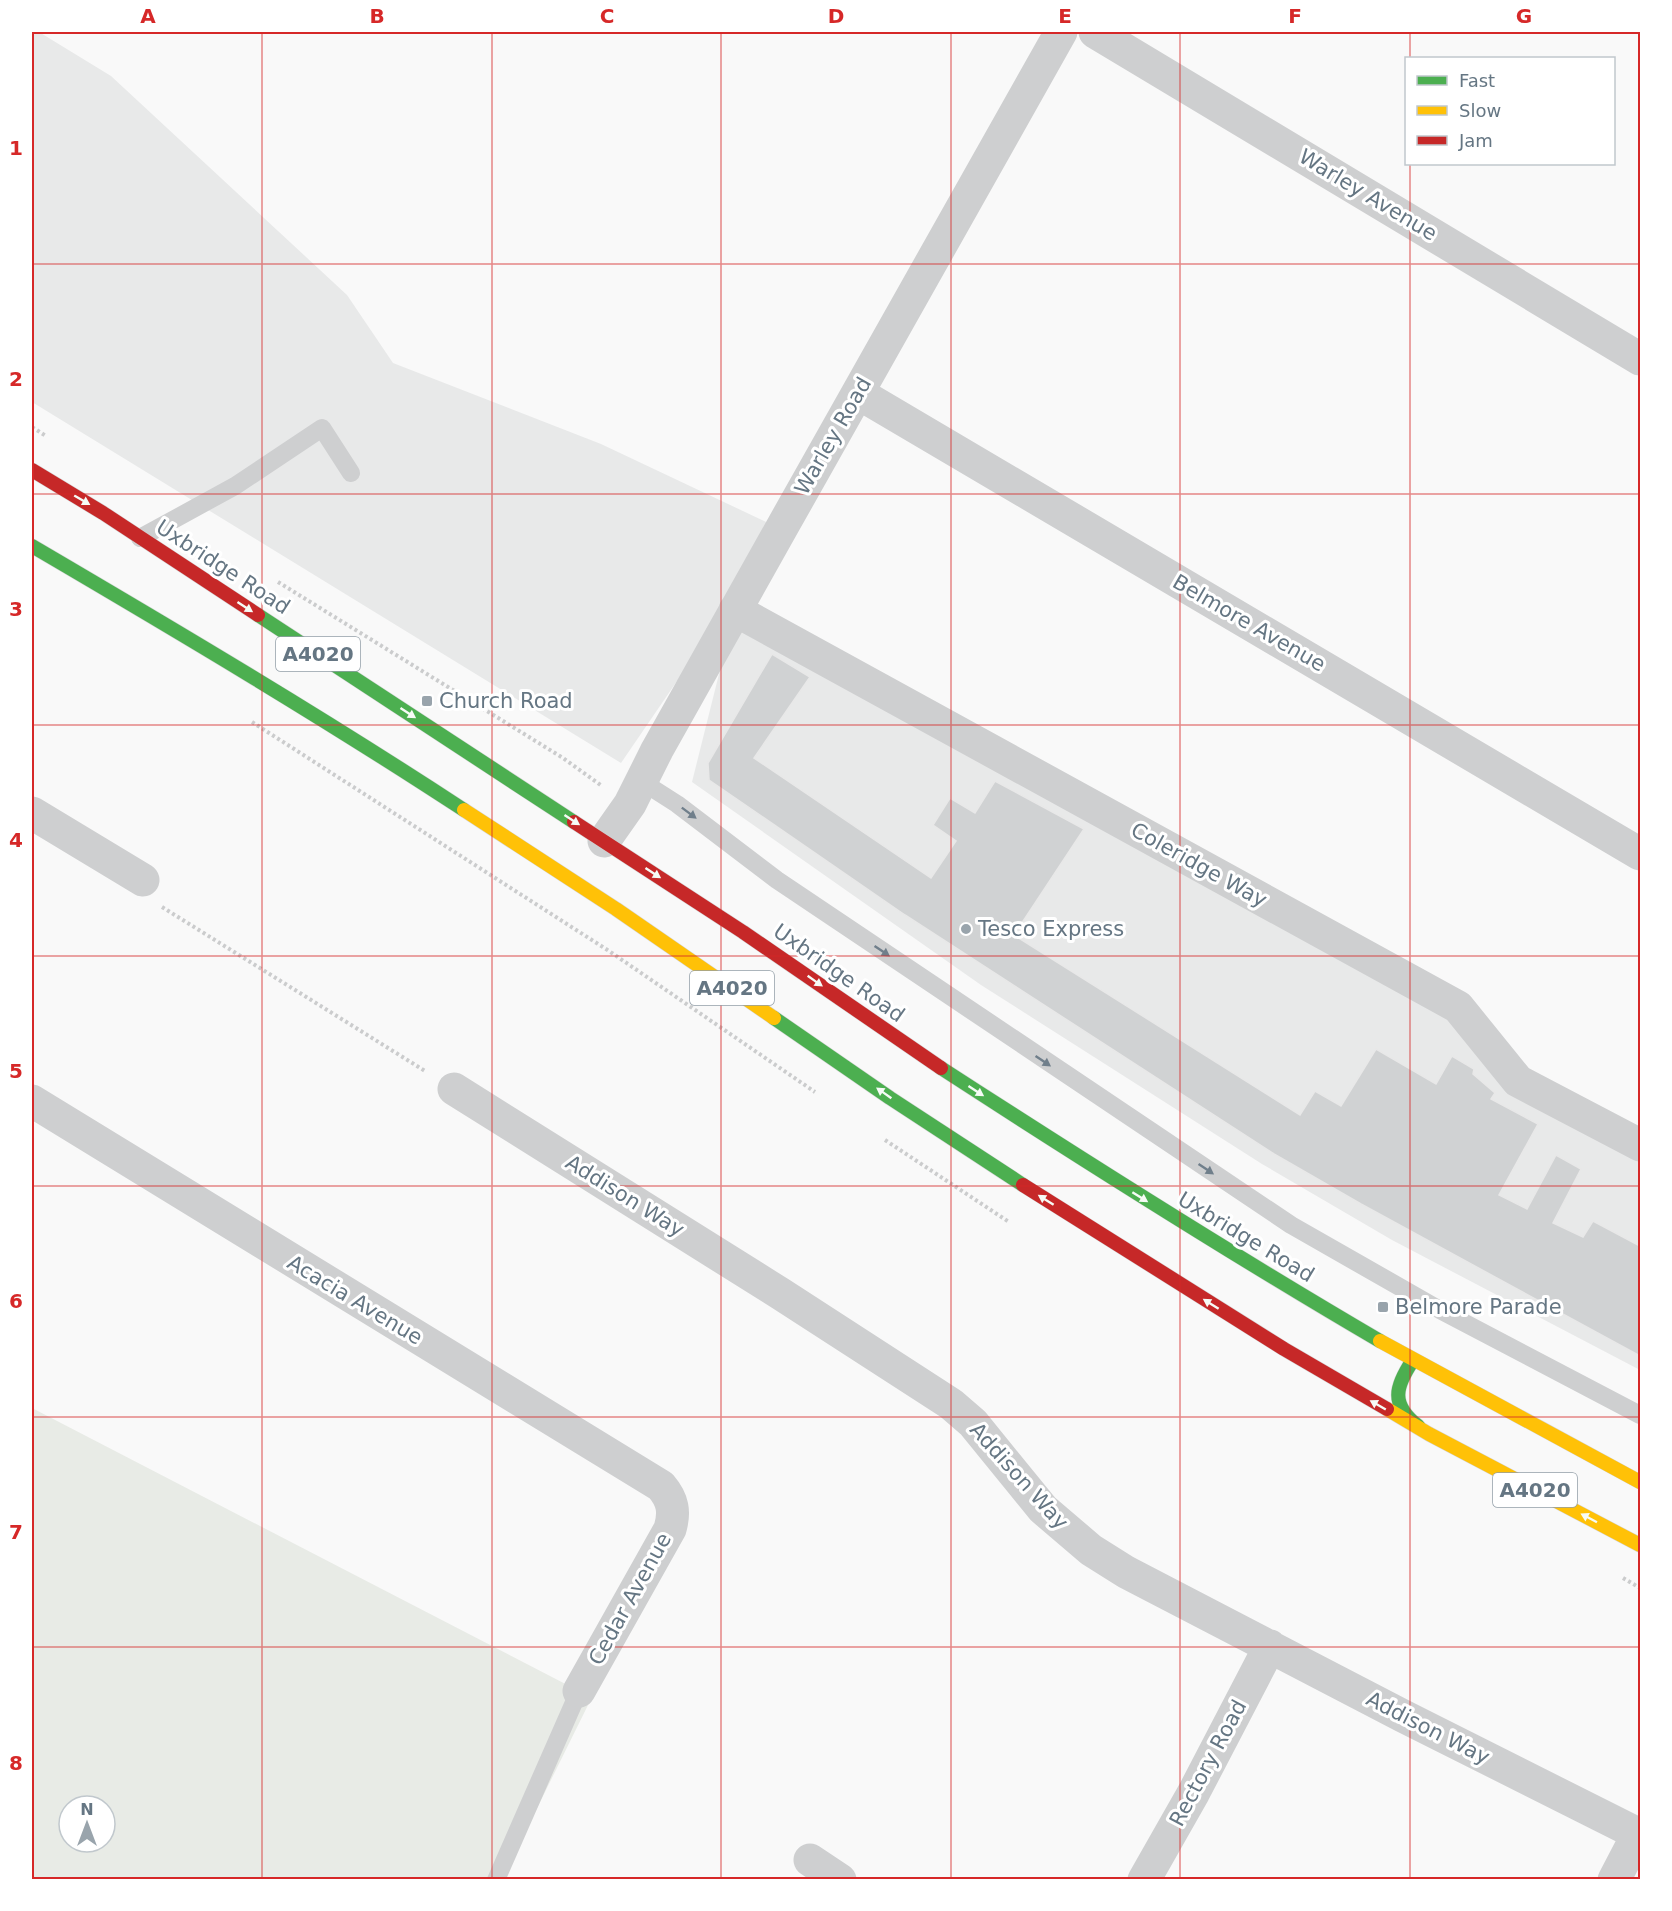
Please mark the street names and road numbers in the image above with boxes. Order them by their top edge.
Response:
street label: Warley Avenue [1295,144,1441,246]
street label: Warley Road [790,373,876,499]
street label: Uxbridge Road [152,515,294,619]
street label: Belmore Avenue [1168,570,1330,676]
road number: A4020 [276,637,360,671]
street label: Coleridge Way [1127,818,1271,912]
street label: Uxbridge Road [769,919,909,1027]
road number: A4020 [690,971,774,1005]
street label: Addison Way [561,1150,689,1242]
street label: Uxbridge Road [1174,1187,1318,1287]
street label: Acacia Avenue [283,1250,427,1350]
street label: Addison Way [965,1418,1073,1534]
road number: A4020 [1493,1473,1577,1507]
street label: Cedar Avenue [584,1529,676,1669]
street label: Addison Way [1362,1687,1494,1769]
street label: Rectory Road [1165,1696,1251,1830]

